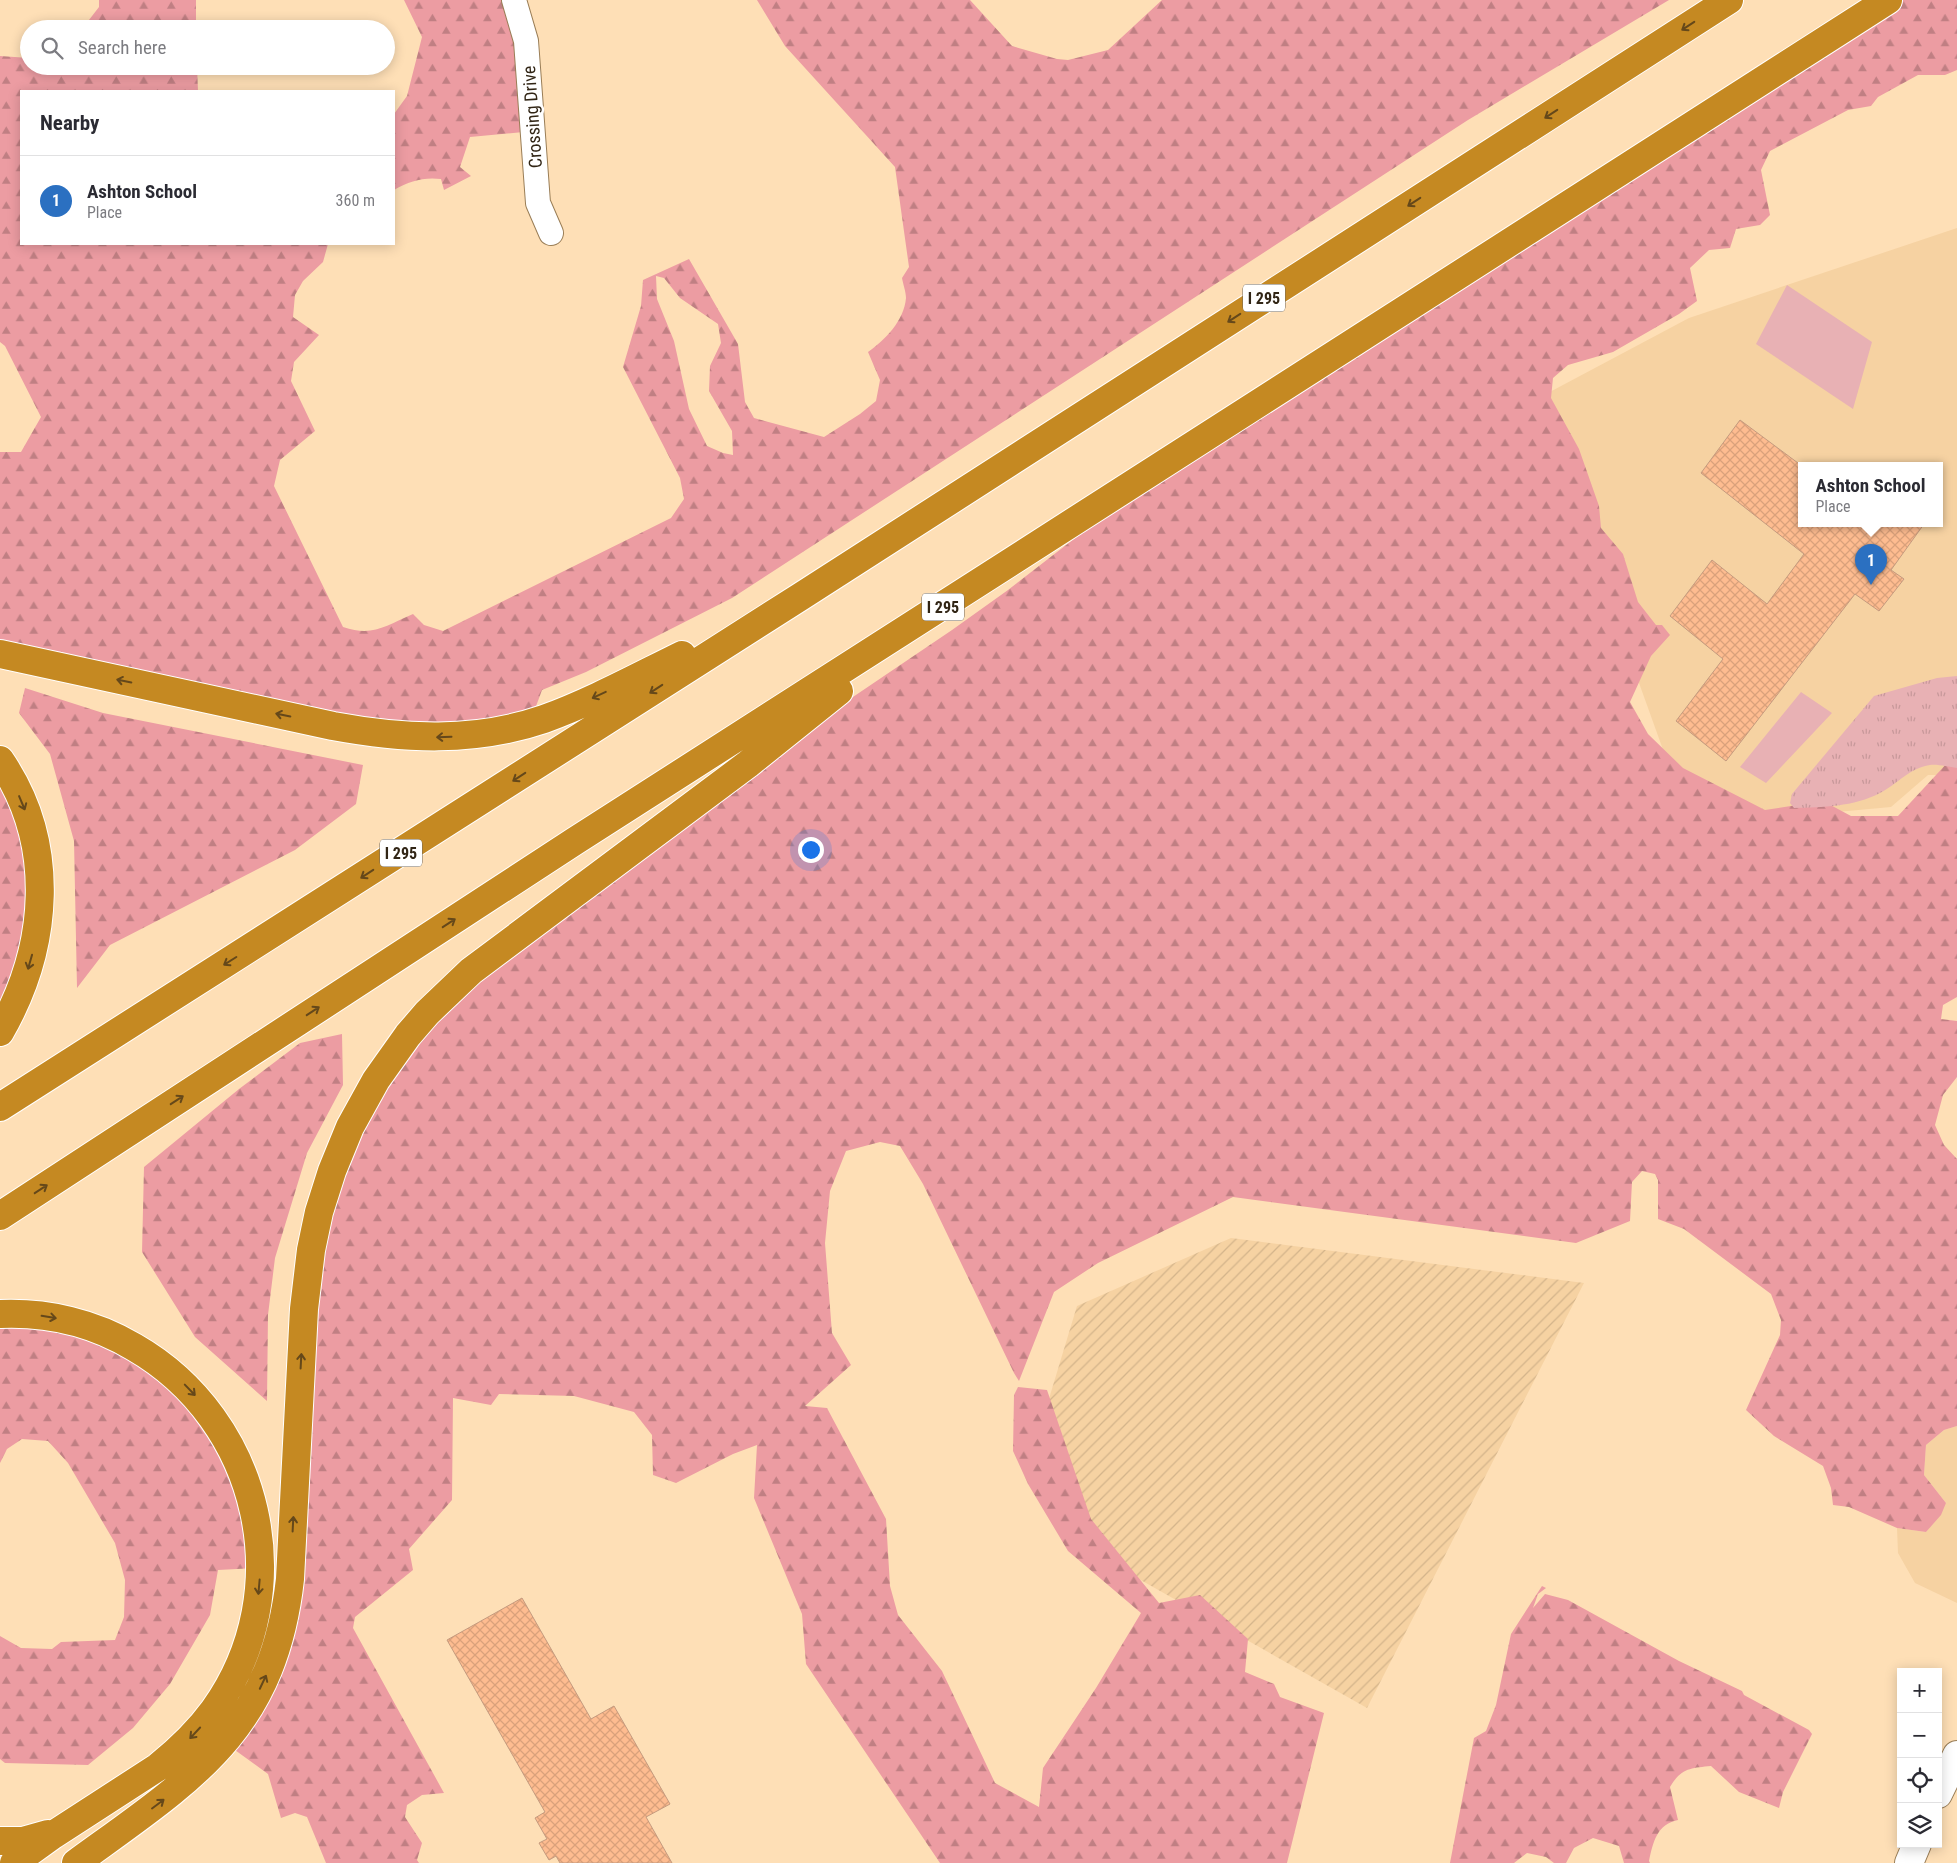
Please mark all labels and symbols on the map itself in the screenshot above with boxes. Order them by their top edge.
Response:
one-way arrow [1681,21,1695,32]
street label: Crossing Drive [518,65,546,169]
one-way arrow [1544,109,1558,119]
one-way arrow [1408,197,1422,207]
road number: I 295 [1243,284,1285,312]
one-way arrow [1227,313,1241,323]
pin: 1 [1855,544,1887,585]
road number: I 295 [922,594,964,620]
one-way arrow [117,675,133,685]
one-way arrow [649,684,663,695]
one-way arrow [592,691,607,700]
one-way arrow [276,710,292,719]
one-way arrow [436,732,452,742]
one-way arrow [512,772,526,782]
one-way arrow [18,795,28,810]
your location [798,837,824,863]
road number: I 295 [380,840,422,866]
one-way arrow [361,869,375,879]
one-way arrow [442,917,456,928]
one-way arrow [25,954,35,970]
one-way arrow [224,956,238,966]
one-way arrow [305,1006,319,1016]
one-way arrow [169,1095,183,1105]
one-way arrow [33,1184,47,1194]
one-way arrow [40,1312,56,1322]
one-way arrow [297,1354,306,1370]
one-way arrow [184,1384,196,1396]
one-way arrow [288,1516,297,1532]
one-way arrow [254,1579,264,1595]
one-way arrow [259,1675,268,1690]
one-way arrow [189,1727,201,1739]
one-way arrow [151,1798,164,1809]

